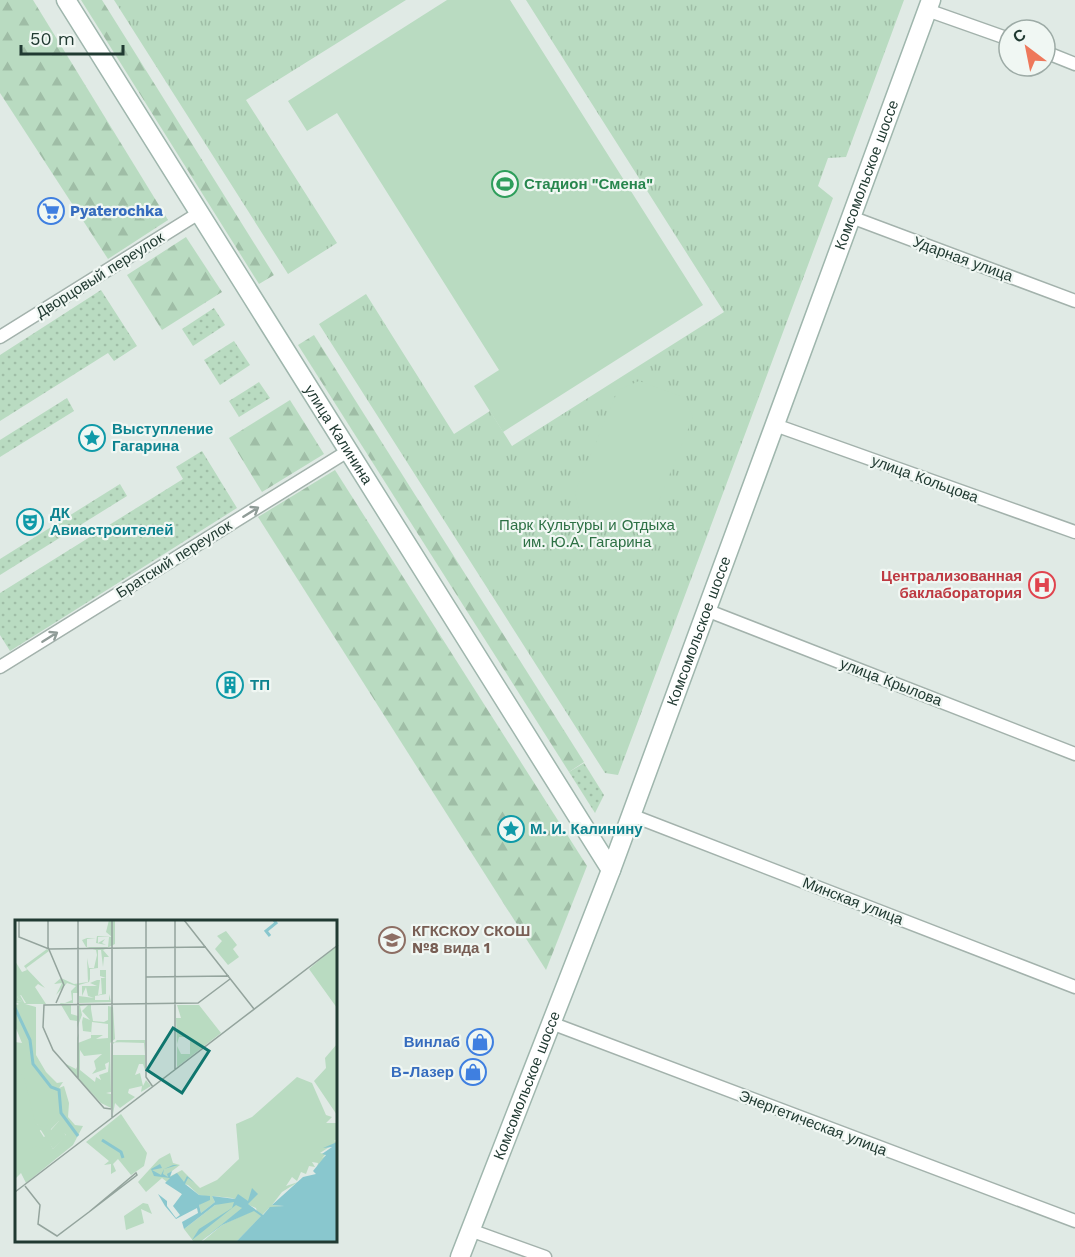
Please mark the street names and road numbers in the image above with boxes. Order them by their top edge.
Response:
street label: Комсомольское шоссе [831,98,902,252]
street label: Дворцовый переулок [33,228,168,322]
street label: Ударная улица [911,233,1016,286]
street label: улица Калинина [300,382,377,488]
street label: улица Кольцова [869,451,982,507]
street label: Братский переулок [113,516,235,602]
street label: Комсомольское шоссе [663,554,735,708]
street label: улица Крылова [838,654,945,710]
street label: Минская улица [800,874,906,929]
street label: Комсомольское шоссе [490,1009,564,1163]
street label: Энергетическая улица [736,1086,890,1160]

